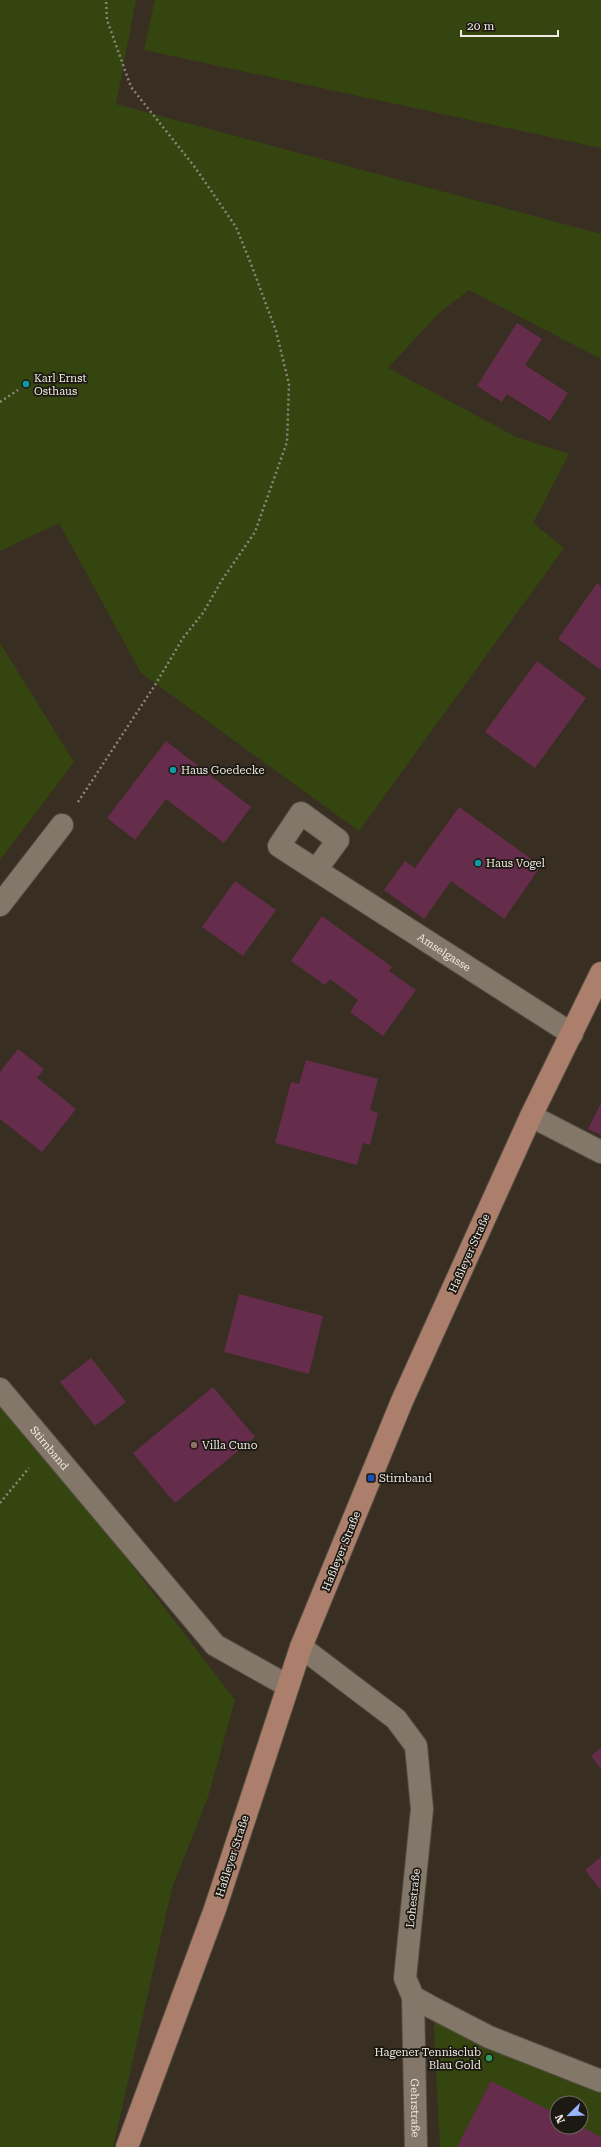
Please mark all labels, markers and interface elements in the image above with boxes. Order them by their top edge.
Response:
scale bar [461,12,558,38]
text: 20 m [467,19,494,33]
place label: Karl Ernst Osthaus [34,372,87,398]
marker: Karl Ernst Osthaus [21,379,31,389]
place label: Haus Goedecke [181,764,264,777]
marker: Haus Goedecke [168,765,178,775]
place label: Haus Vogel [486,857,546,870]
marker: Haus Vogel [473,858,483,868]
street label: Amselgasse [415,931,473,974]
street label: Haßleyer Straße [446,1212,493,1295]
street label: Stirnband [27,1424,71,1473]
place label: Villa Cuno [202,1439,258,1452]
marker: Villa Cuno [189,1440,199,1450]
place label: Stirnband [379,1472,432,1485]
marker: Stirnband [366,1473,376,1483]
street label: Haßleyer Straße [320,1509,363,1593]
street label: Haßleyer Straße [213,1814,252,1899]
street label: Lohestraße [404,1868,423,1928]
place label: Hagener Tennisclub Blau Gold [374,2046,481,2072]
marker: Hagener Tennisclub Blau Gold [484,2053,494,2063]
street label: Gehrstraße [408,2078,422,2138]
north arrow [549,2095,589,2135]
text: N [552,2112,568,2125]

